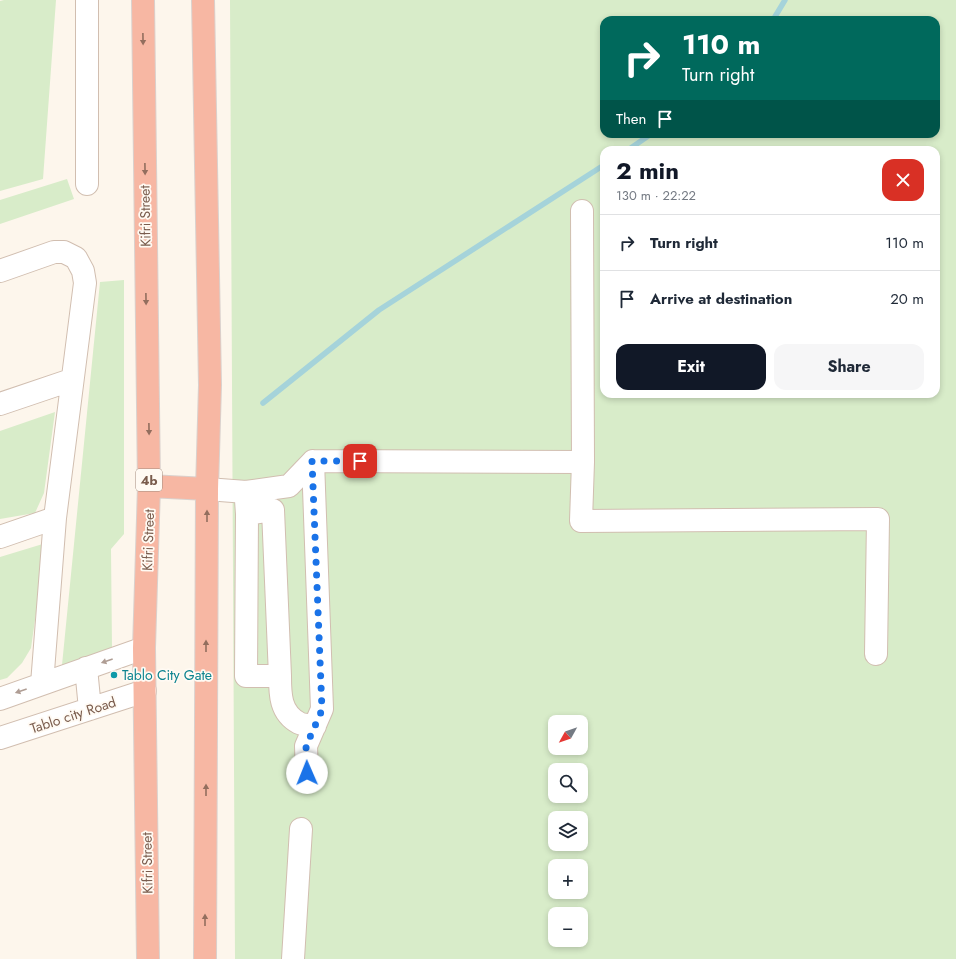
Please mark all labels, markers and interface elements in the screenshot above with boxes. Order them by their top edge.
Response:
text: 110 m [682,24,760,65]
icon: right [616,32,668,84]
one-way arrow [140,33,147,45]
text: Turn right [682,62,754,88]
text: Then [616,108,646,130]
icon: arrive [654,108,676,130]
text: 2 min [616,153,679,188]
button: close [882,159,924,201]
one-way arrow [142,163,148,176]
street label: Kifri Street [134,184,156,247]
text: 130 m · 22:22 [616,186,696,205]
icon: right [616,232,638,254]
text: Turn right [650,232,718,254]
text: 110 m [885,232,924,254]
icon: arrive [616,288,638,310]
text: Arrive at destination [650,288,792,310]
text: 20 m [890,288,924,310]
one-way arrow [143,293,150,305]
button: Exit [616,344,766,390]
button: Share [774,344,924,390]
one-way arrow [145,423,152,435]
pin [343,444,377,478]
icon: arrive [349,450,371,472]
road number: 4b [136,469,162,491]
street label: Kifri Street [137,508,159,571]
one-way arrow [204,509,210,522]
one-way arrow [203,639,209,652]
one-way arrow [101,658,113,664]
place label: Tablo City Gate [122,665,212,685]
marker: Tablo City Gate [109,670,119,680]
one-way arrow [15,689,27,695]
street label: Tablo city Road [28,692,118,738]
north arrow [548,715,588,755]
map controls [548,715,588,947]
position arrow [286,752,328,794]
button: search [548,763,588,803]
one-way arrow [203,783,209,796]
button: layers [548,811,588,851]
street label: Kifri Street [136,831,158,894]
button: + [548,859,588,899]
button: − [548,907,588,947]
one-way arrow [202,913,208,926]

